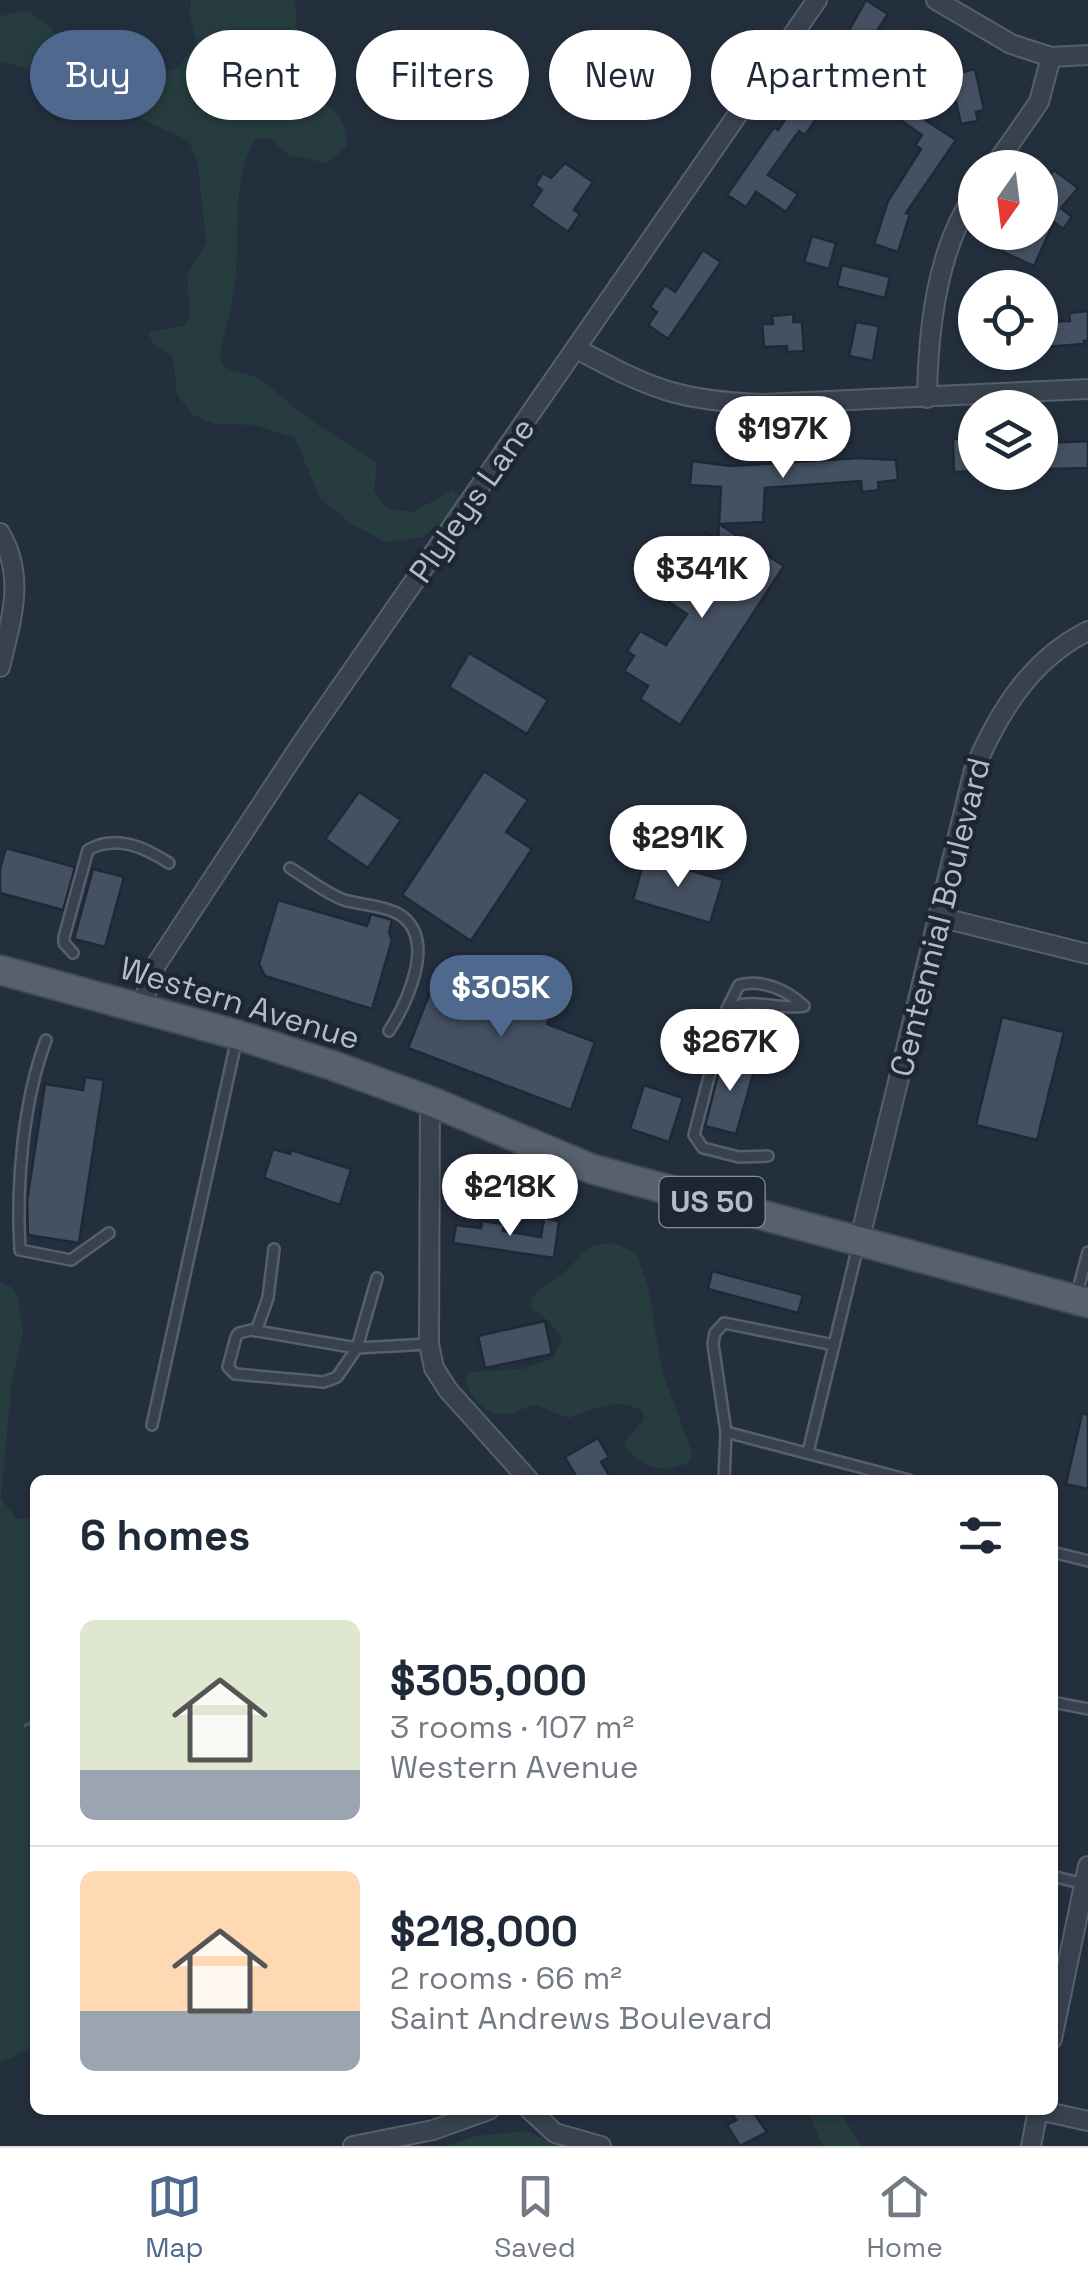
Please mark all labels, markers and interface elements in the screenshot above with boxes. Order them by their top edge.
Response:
chip: Buy [30,30,166,120]
chip: Rent [186,30,336,120]
chip: Filters [356,30,529,120]
chip: New [549,30,691,120]
chip: Apartment [711,30,963,120]
north arrow [958,150,1058,250]
map controls [958,150,1058,490]
button: locate [958,270,1058,370]
button: layers [958,390,1058,490]
pin: $197K [713,396,853,481]
text: $197K [738,408,828,448]
street label: Plyleys Lane [400,410,544,590]
pin: $341K [632,536,772,621]
text: $341K [656,548,748,588]
street label: Centennial Boulevard [881,753,999,1081]
pin: $291K [608,805,748,890]
text: $291K [632,817,724,857]
street label: Western Avenue [115,948,365,1058]
pin: $305K [431,955,571,1040]
text: $305K [452,967,550,1007]
pin: $267K [660,1009,800,1094]
text: $267K [682,1021,778,1061]
pin: $218K [440,1154,580,1239]
text: $218K [464,1166,556,1206]
road number: US 50 [660,1177,764,1227]
icon: filters [953,1508,1008,1563]
text: 6 homes [80,1509,250,1562]
text: $305,000 [390,1654,587,1707]
icon: home [160,1660,280,1780]
text: 3 rooms · 107 m² [390,1707,634,1747]
text: Western Avenue [390,1747,639,1787]
text: $218,000 [390,1905,578,1958]
icon: home [160,1911,280,2031]
text: 2 rooms · 66 m² [390,1958,622,1998]
text: Saint Andrews Boulevard [390,1998,773,2038]
tab: Map [145,2169,204,2265]
tab: Saved [494,2169,576,2265]
tab: Home [866,2169,943,2265]

